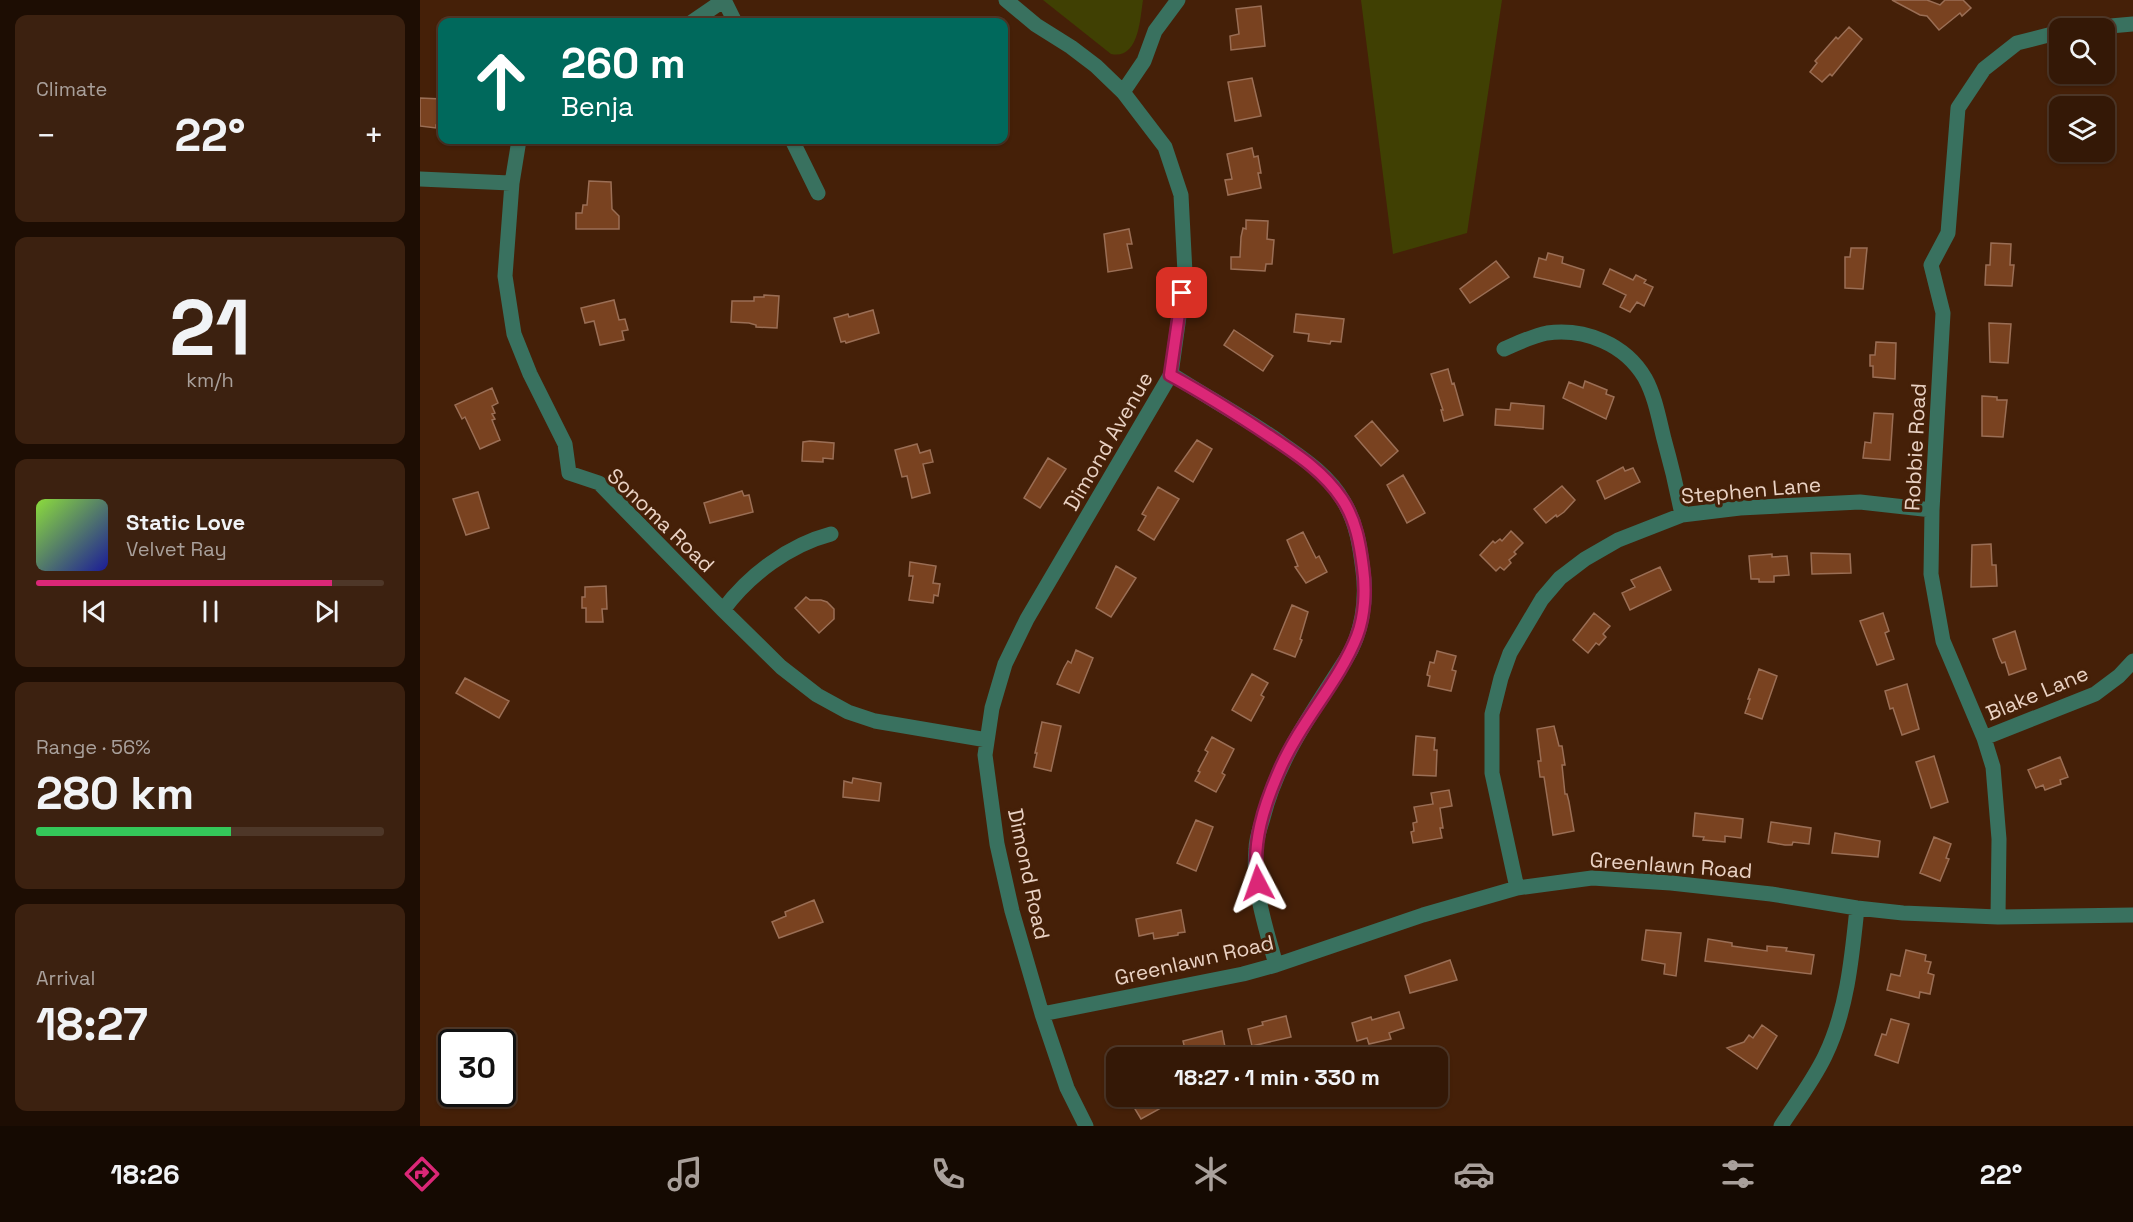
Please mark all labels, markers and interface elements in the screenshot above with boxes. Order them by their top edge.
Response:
map controls [2049,18,2115,162]
button: search [2049,18,2115,84]
text: 260 m [561,37,686,90]
icon: ahead [462,42,540,120]
text: Climate [36,76,107,102]
text: Benja [561,89,634,124]
button: layers [2049,96,2115,162]
text: 22° [174,107,246,164]
text: − [36,115,56,157]
text: + [364,115,384,157]
pin [1156,267,1207,318]
icon: arrive [1165,276,1198,309]
text: 21 [169,278,251,378]
text: km/h [186,367,234,393]
street label: Dimond Avenue [1057,367,1159,515]
street label: Robbie Road [1898,382,1932,512]
street label: Sonoma Road [602,462,720,578]
street label: Stephen Lane [1680,470,1822,510]
text: Static Love [126,508,245,536]
text: Velvet Ray [126,536,227,562]
icon: previous [78,595,111,628]
icon: pause [194,595,227,628]
icon: next [310,595,343,628]
street label: Blake Lane [1982,659,2092,727]
text: Range · 56% [36,734,151,760]
text: 280 km [36,765,194,822]
street label: Dimond Road [1002,806,1056,942]
street label: Greenlawn Road [1589,846,1753,884]
position arrow [1226,851,1290,915]
street label: Greenlawn Road [1112,929,1276,991]
text: Arrival [36,965,95,991]
text: 18:27 [36,996,148,1053]
speed limit sign: 30 [438,1029,516,1107]
text: 18:27 · 1 min · 330 m [1174,1063,1380,1091]
icon: directions [401,1153,443,1195]
icon: music [664,1153,706,1195]
icon: phone [927,1153,969,1195]
icon: climate [1190,1153,1232,1195]
icon: car [1453,1153,1495,1195]
icon: filters [1717,1153,1759,1195]
text: 18:26 [111,1157,180,1192]
text: 22° [1980,1157,2022,1192]

